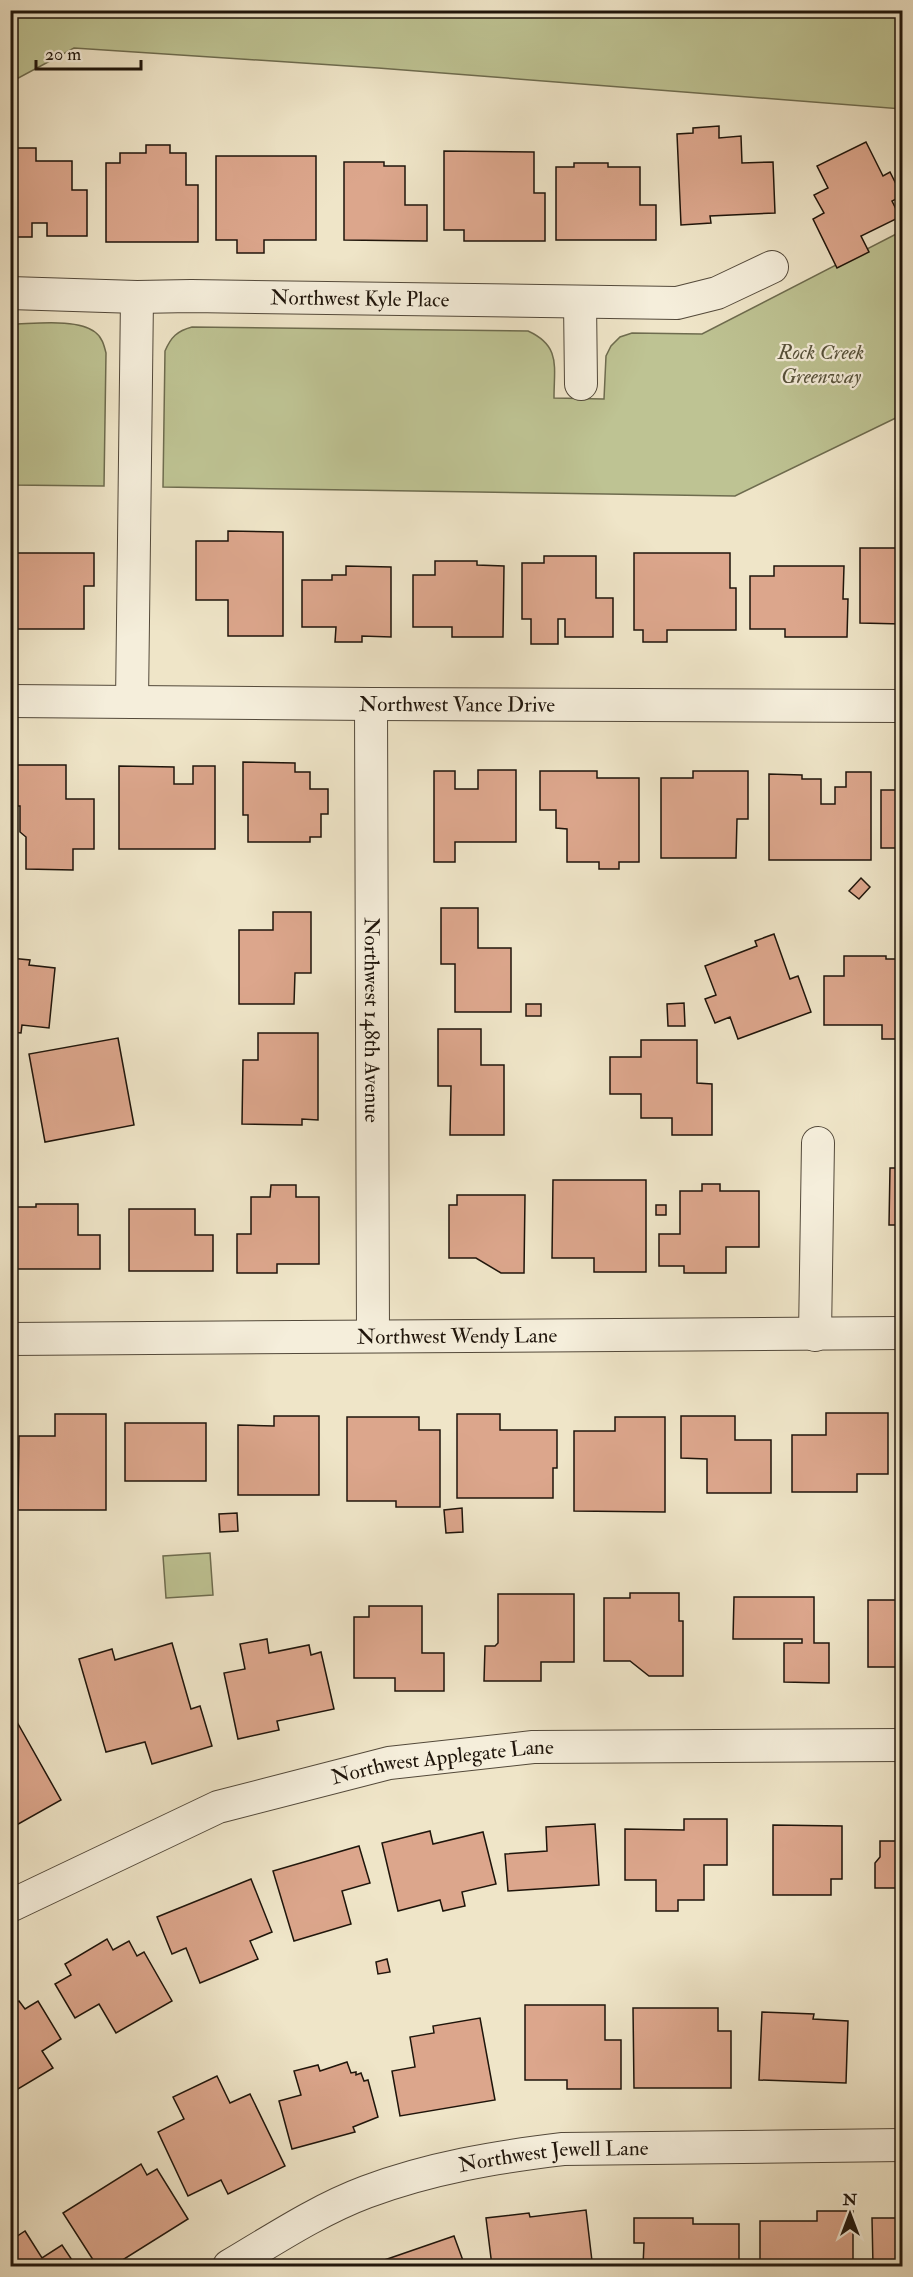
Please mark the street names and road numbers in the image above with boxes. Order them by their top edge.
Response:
street label: Northwest Kyle Place [270,284,450,314]
street label: Northwest Vance Drive [359,691,555,719]
street label: Northwest 148th Avenue [358,917,385,1123]
street label: Northwest Wendy Lane [357,1322,558,1351]
street label: Northwest Applegate Lane [328,1734,554,1791]
street label: Northwest Jewell Lane [456,2135,649,2179]

